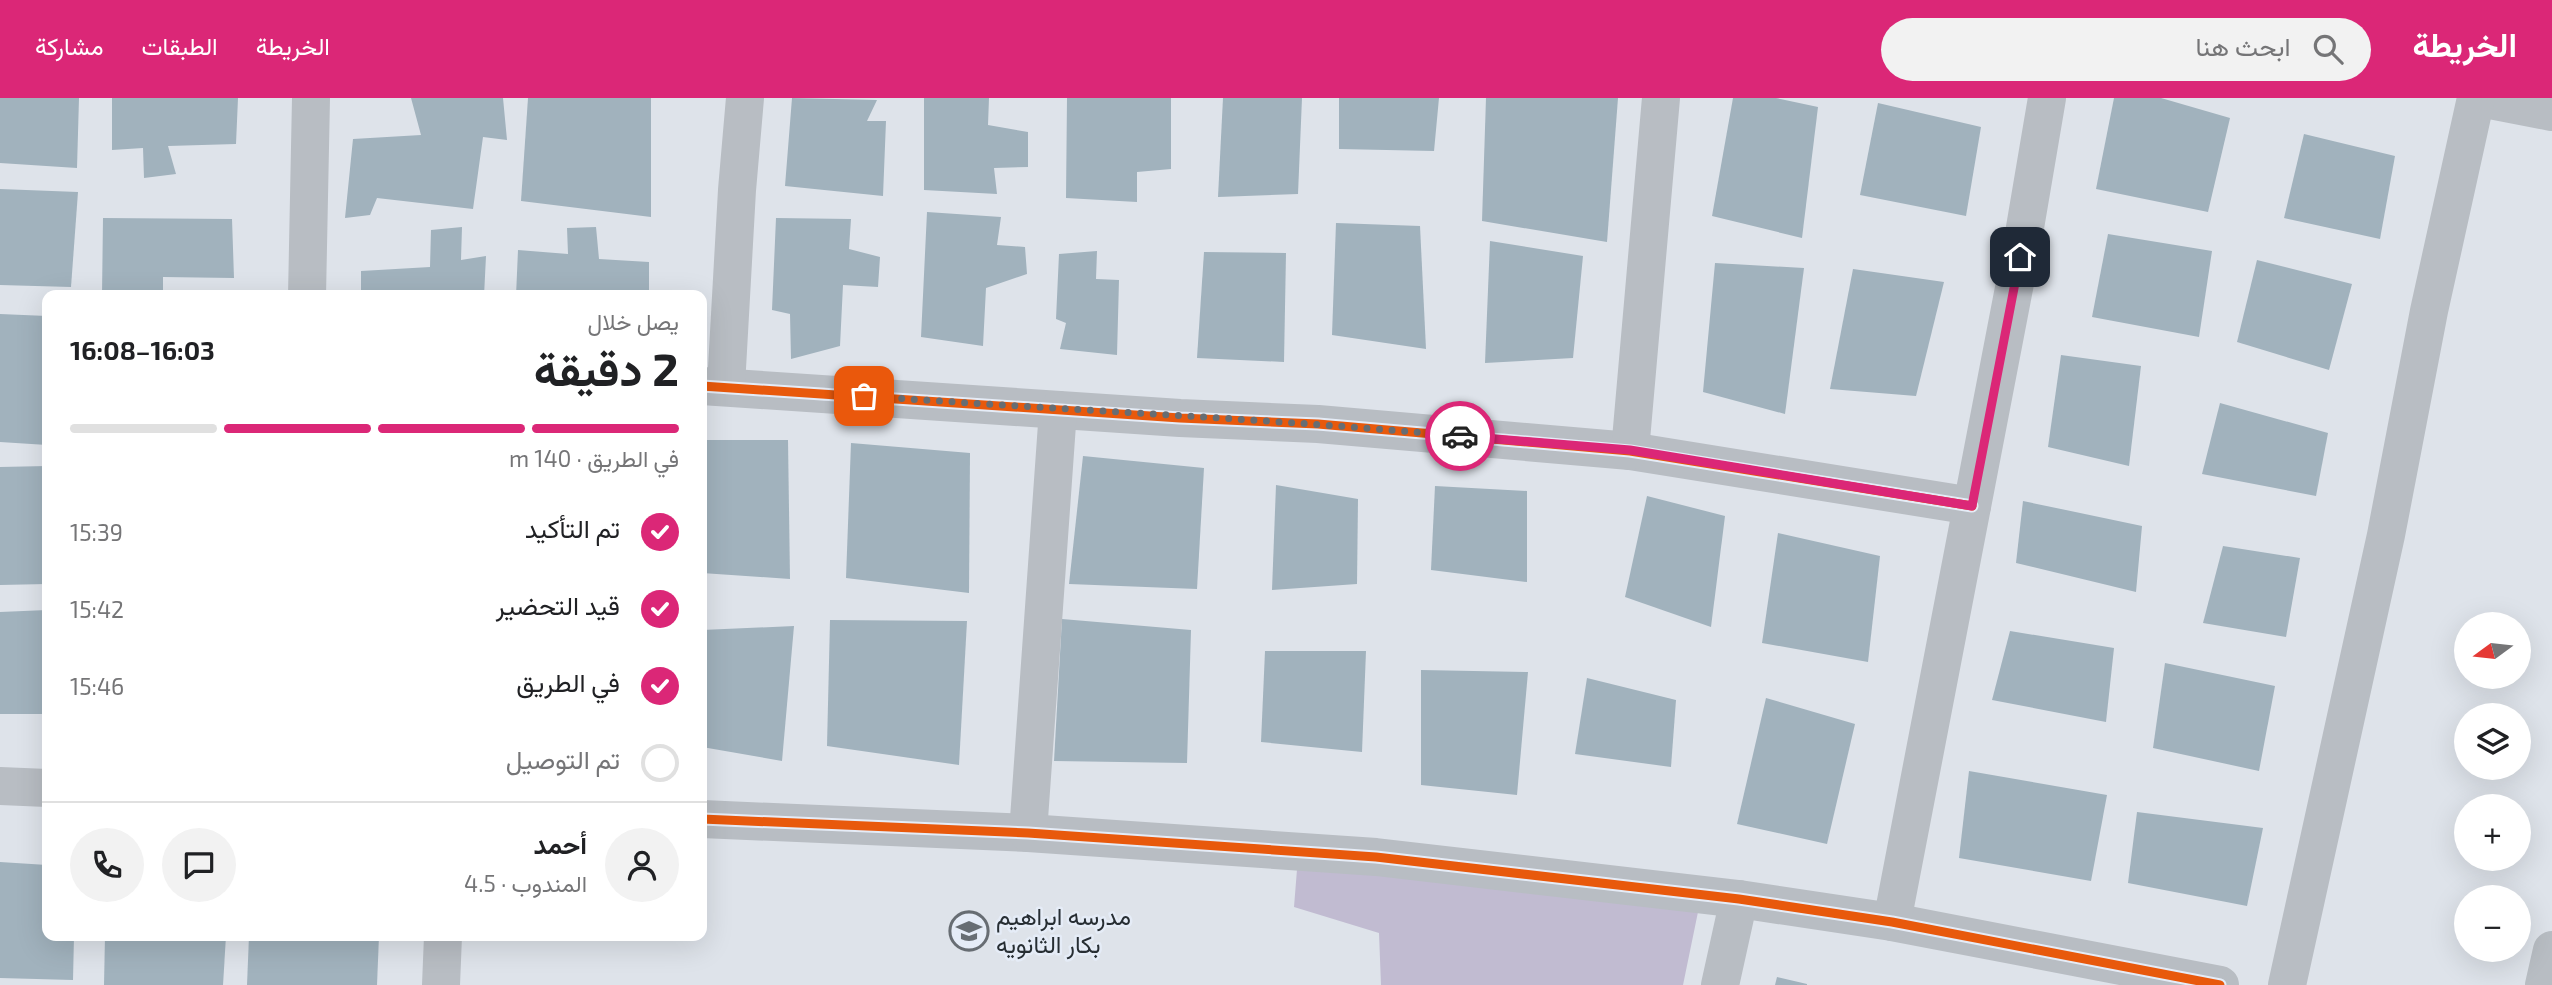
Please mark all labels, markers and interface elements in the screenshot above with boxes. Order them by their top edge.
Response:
search box [1881,18,2371,81]
text: الخريطة [2413,24,2517,64]
text: ابحث هنا [2196,30,2291,61]
icon: search [2309,30,2347,68]
text: مشاركة [35,31,103,60]
text: الطبقات [141,31,218,60]
text: الخريطة [256,31,330,60]
pin [1990,227,2050,287]
icon: home [2001,238,2039,276]
text: يصل خلال [588,307,679,335]
text: 16:03–16:08 [70,334,215,365]
text: 2 دقيقة [534,340,679,395]
pin [834,366,894,426]
icon: bag [845,377,883,415]
courier [1425,401,1495,471]
icon: car [1441,417,1479,455]
text: في الطريق · 140 m [509,444,679,472]
text: تم التأكيد [525,512,620,543]
icon: check [641,513,679,551]
text: 15:39 [70,518,123,546]
text: قيد التحضير [496,589,620,620]
icon: check [641,590,679,628]
text: 15:42 [70,595,124,623]
north arrow [2454,612,2530,690]
map controls [2454,612,2531,962]
text: في الطريق [516,666,620,697]
icon: check [641,667,679,705]
text: 15:46 [70,672,124,700]
button: layers [2454,703,2531,780]
text: تم التوصيل [506,743,620,774]
button: + [2454,794,2531,871]
button: phone [70,828,144,902]
button: chat [162,828,236,902]
text: أحمد [534,828,587,859]
button: person [605,828,679,902]
text: المندوب · 4.5 [464,869,587,897]
button: − [2454,885,2531,962]
place label: مدرسه ابراهيم بكار الثانويه [996,901,1131,960]
school or university icon: مدرسه ابراهيم بكار الثانويه [948,910,990,952]

